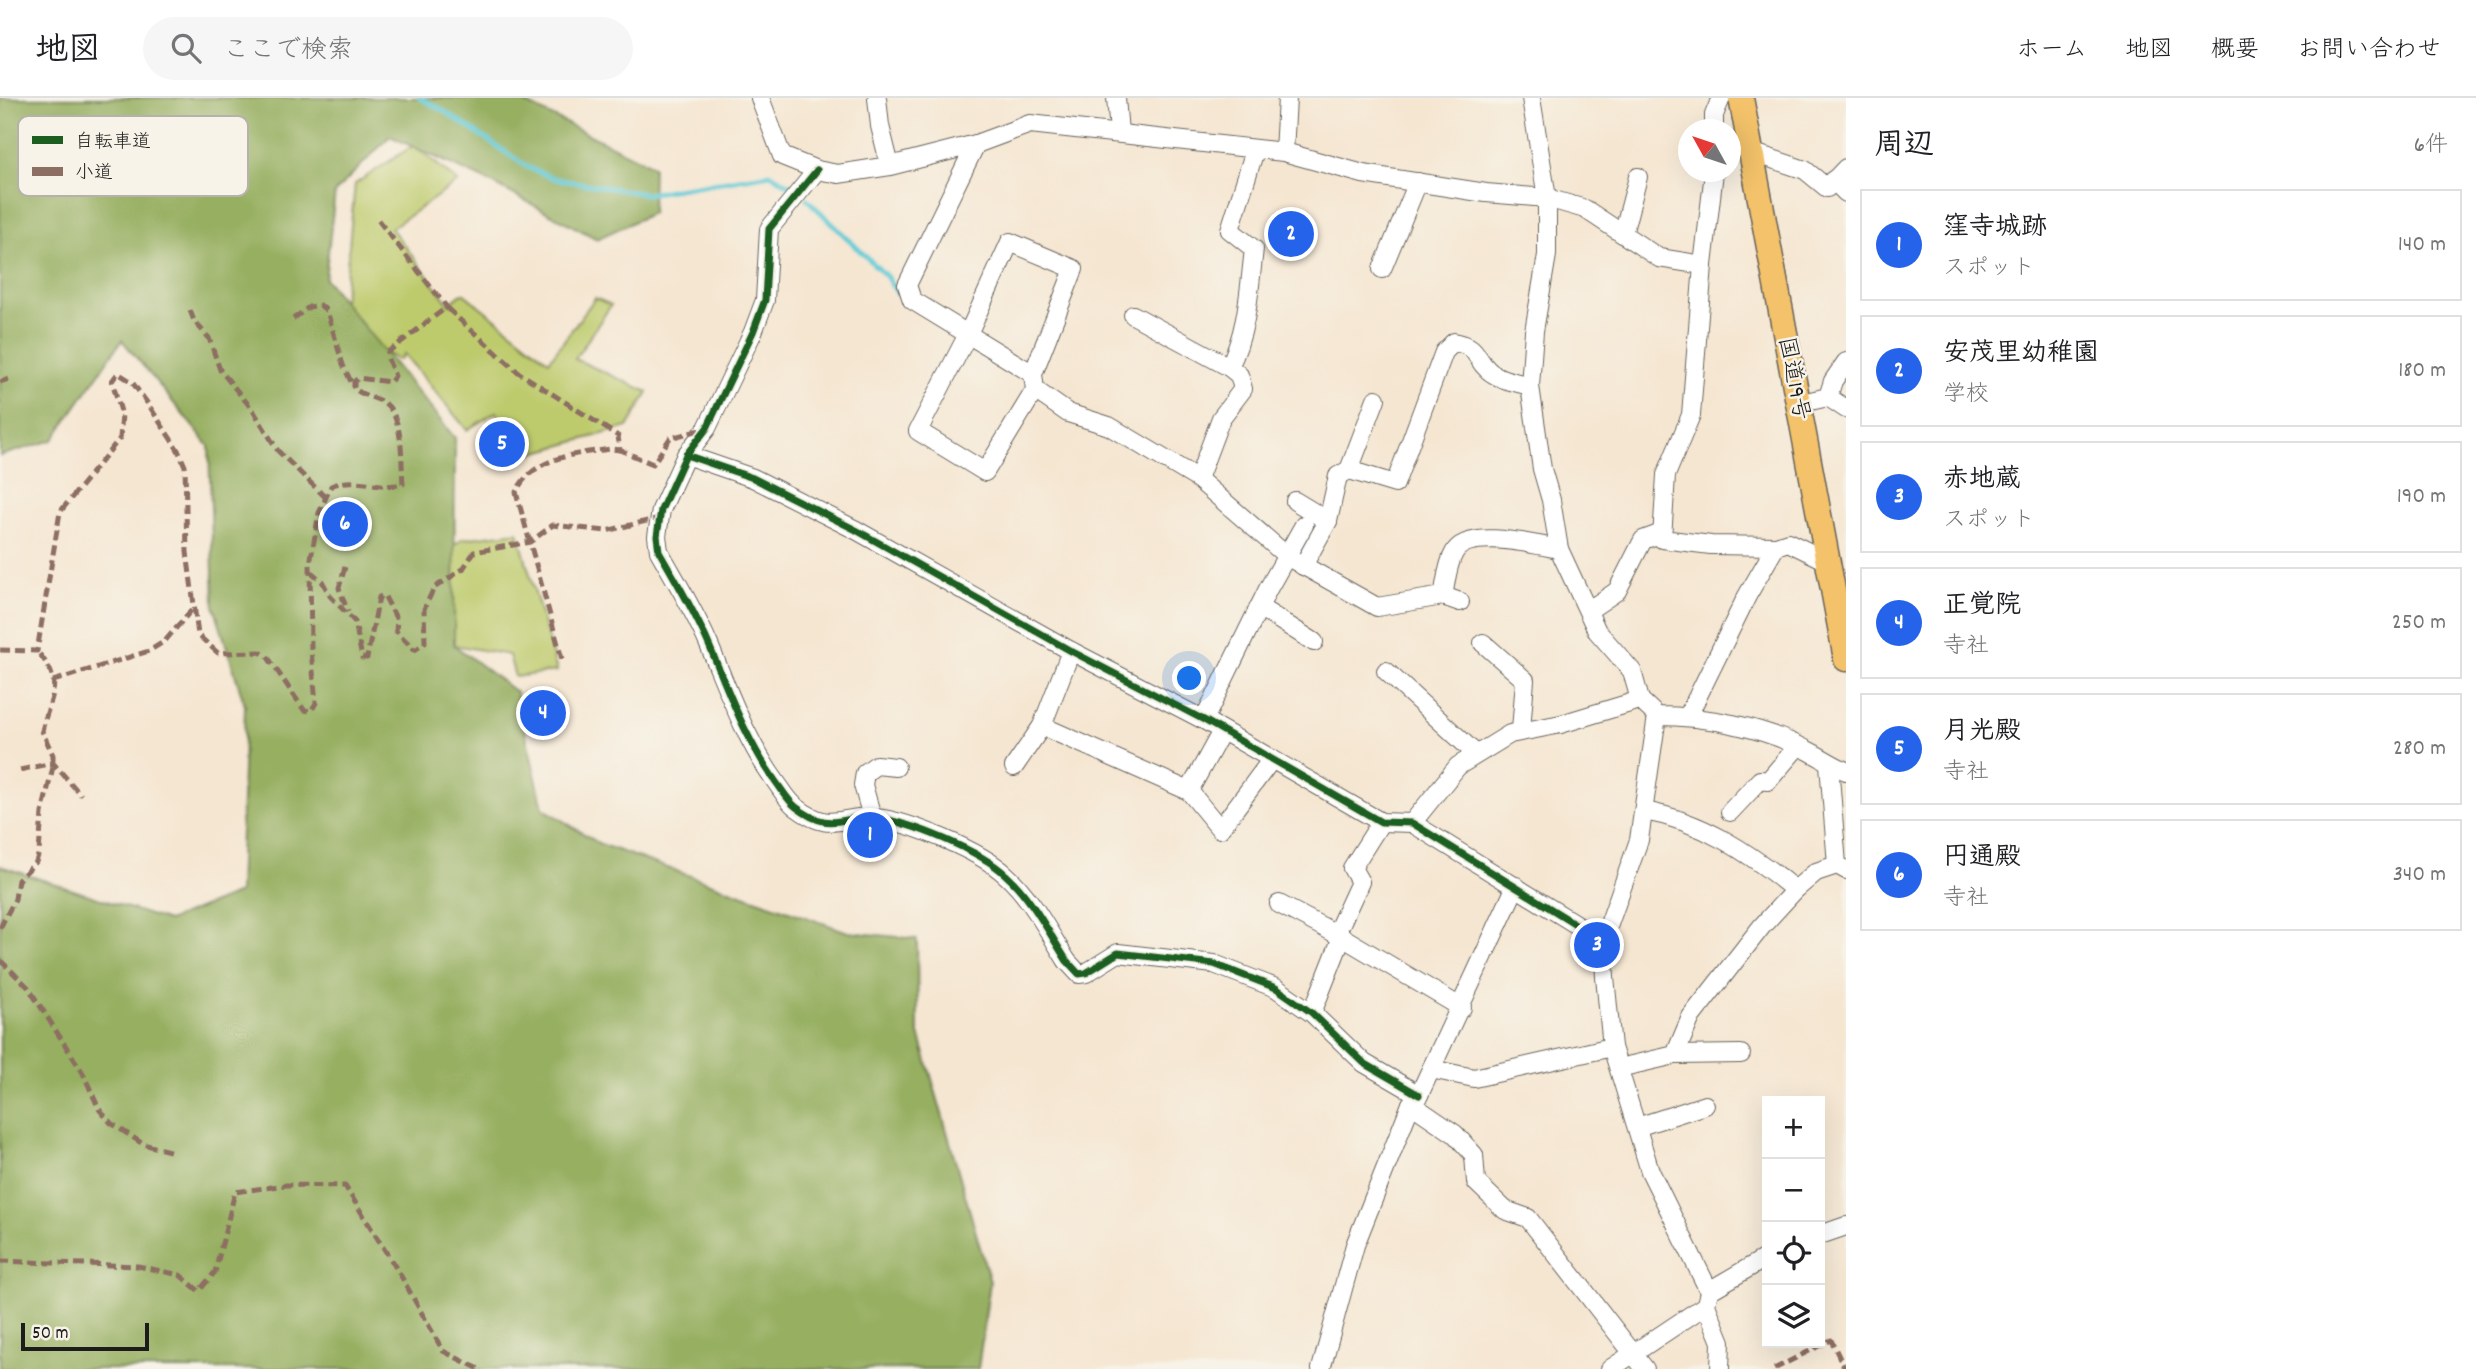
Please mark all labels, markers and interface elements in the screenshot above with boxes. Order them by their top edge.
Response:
search box [143,17,633,80]
text: 地図 [35,29,101,76]
icon: search [167,29,205,67]
text: ここで検索 [223,33,353,70]
text: ホーム [2016,34,2087,68]
text: 地図 [2125,34,2173,68]
text: 概要 [2211,34,2259,68]
text: お問い合わせ [2297,34,2441,68]
legend [18,116,248,196]
north arrow [1678,119,1741,182]
text: 周辺 [1874,126,1934,169]
text: 自転車道 [75,130,151,157]
text: 6件 [2414,130,2448,163]
text: 小道 [75,161,113,188]
pin: 2 [1268,208,1314,260]
text: 窪寺城跡 [1943,210,2047,247]
text: 1 [1896,229,1902,262]
text: 140 m [2398,229,2446,262]
text: スポット [1943,253,2035,286]
street label: 国道19号 [1768,334,1816,424]
text: 安茂里幼稚園 [1943,336,2099,373]
text: 2 [1894,355,1904,388]
text: 180 m [2398,355,2446,388]
text: 学校 [1943,379,1989,412]
pin: 5 [479,418,525,470]
text: 赤地蔵 [1943,462,2021,499]
text: 3 [1894,481,1904,514]
text: 190 m [2397,481,2446,514]
pin: 6 [322,498,368,550]
text: スポット [1943,505,2035,538]
text: 正覚院 [1943,588,2021,625]
text: 4 [1894,607,1904,640]
text: 250 m [2392,607,2446,640]
text: 寺社 [1943,631,1989,664]
your location [1172,661,1206,695]
pin: 4 [520,687,566,739]
text: 月光殿 [1943,714,2021,751]
text: 5 [1894,733,1904,766]
text: 280 m [2393,733,2446,766]
text: 寺社 [1943,757,1989,790]
pin: 1 [847,809,893,861]
text: 円通殿 [1943,840,2021,877]
text: 6 [1893,859,1905,892]
text: 340 m [2393,859,2446,892]
text: 寺社 [1943,883,1989,916]
pin: 3 [1574,919,1620,971]
map controls [1762,1096,1825,1348]
button: + [1762,1096,1825,1159]
button: − [1762,1159,1825,1222]
button: locate [1762,1222,1825,1285]
button: layers [1762,1285,1825,1348]
scale bar [21,1320,149,1352]
text: 50 m [32,1321,69,1348]

